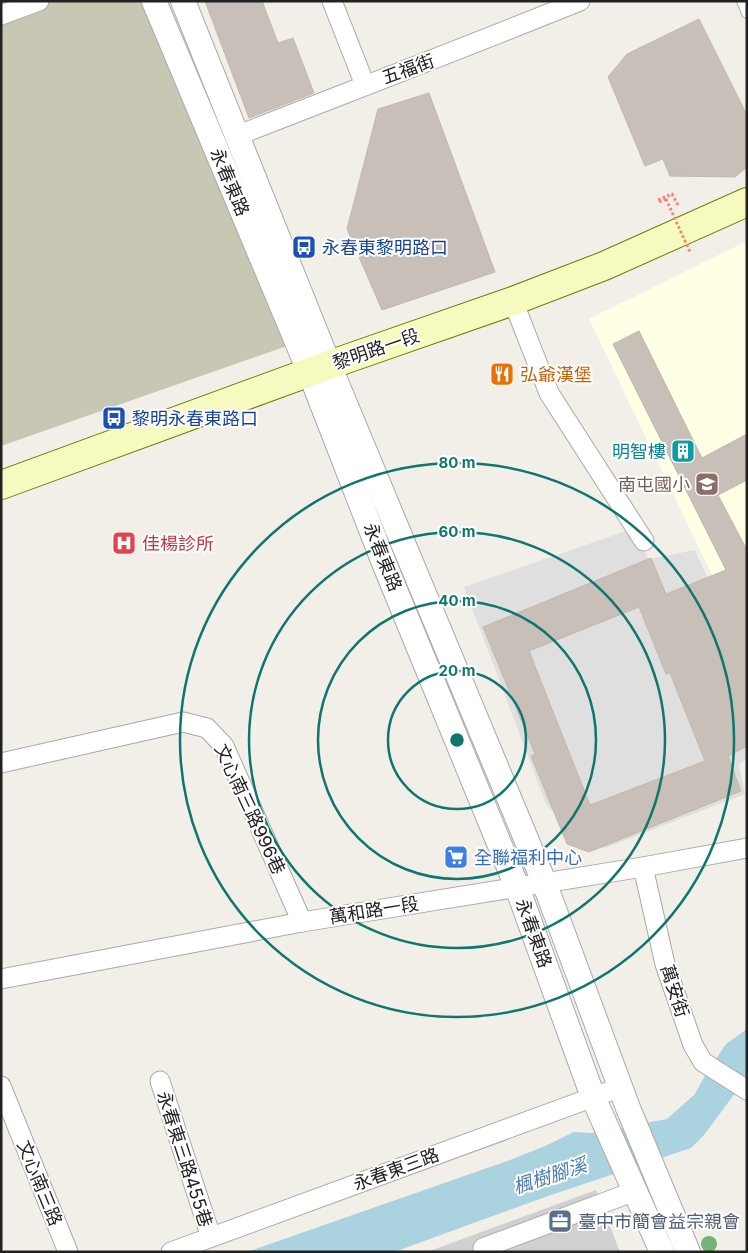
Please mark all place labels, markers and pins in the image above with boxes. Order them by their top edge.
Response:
bus stop icon: 永春東黎明路口 [291,234,317,260]
place label: 永春東黎明路口 [322,237,448,258]
restaurant icon: 弘爺漢堡 [489,361,515,387]
place label: 弘爺漢堡 [520,364,592,385]
bus stop icon: 黎明永春東路口 [101,405,127,431]
place label: 黎明永春東路口 [132,408,258,429]
building icon: 明智樓 [670,438,696,464]
place label: 明智樓 [612,441,666,462]
school or university icon: 南屯國小 [694,471,720,497]
place label: 南屯國小 [618,474,690,495]
hospital icon: 佳楊診所 [111,530,137,556]
place label: 佳楊診所 [142,533,214,554]
centre of rings [448,731,466,749]
supermarket icon: 全聯福利中心 [443,844,469,870]
place label: 全聯福利中心 [474,847,582,868]
office icon: 臺中市簡會益宗親會 [547,1208,573,1234]
place label: 臺中市簡會益宗親會 [578,1211,740,1232]

